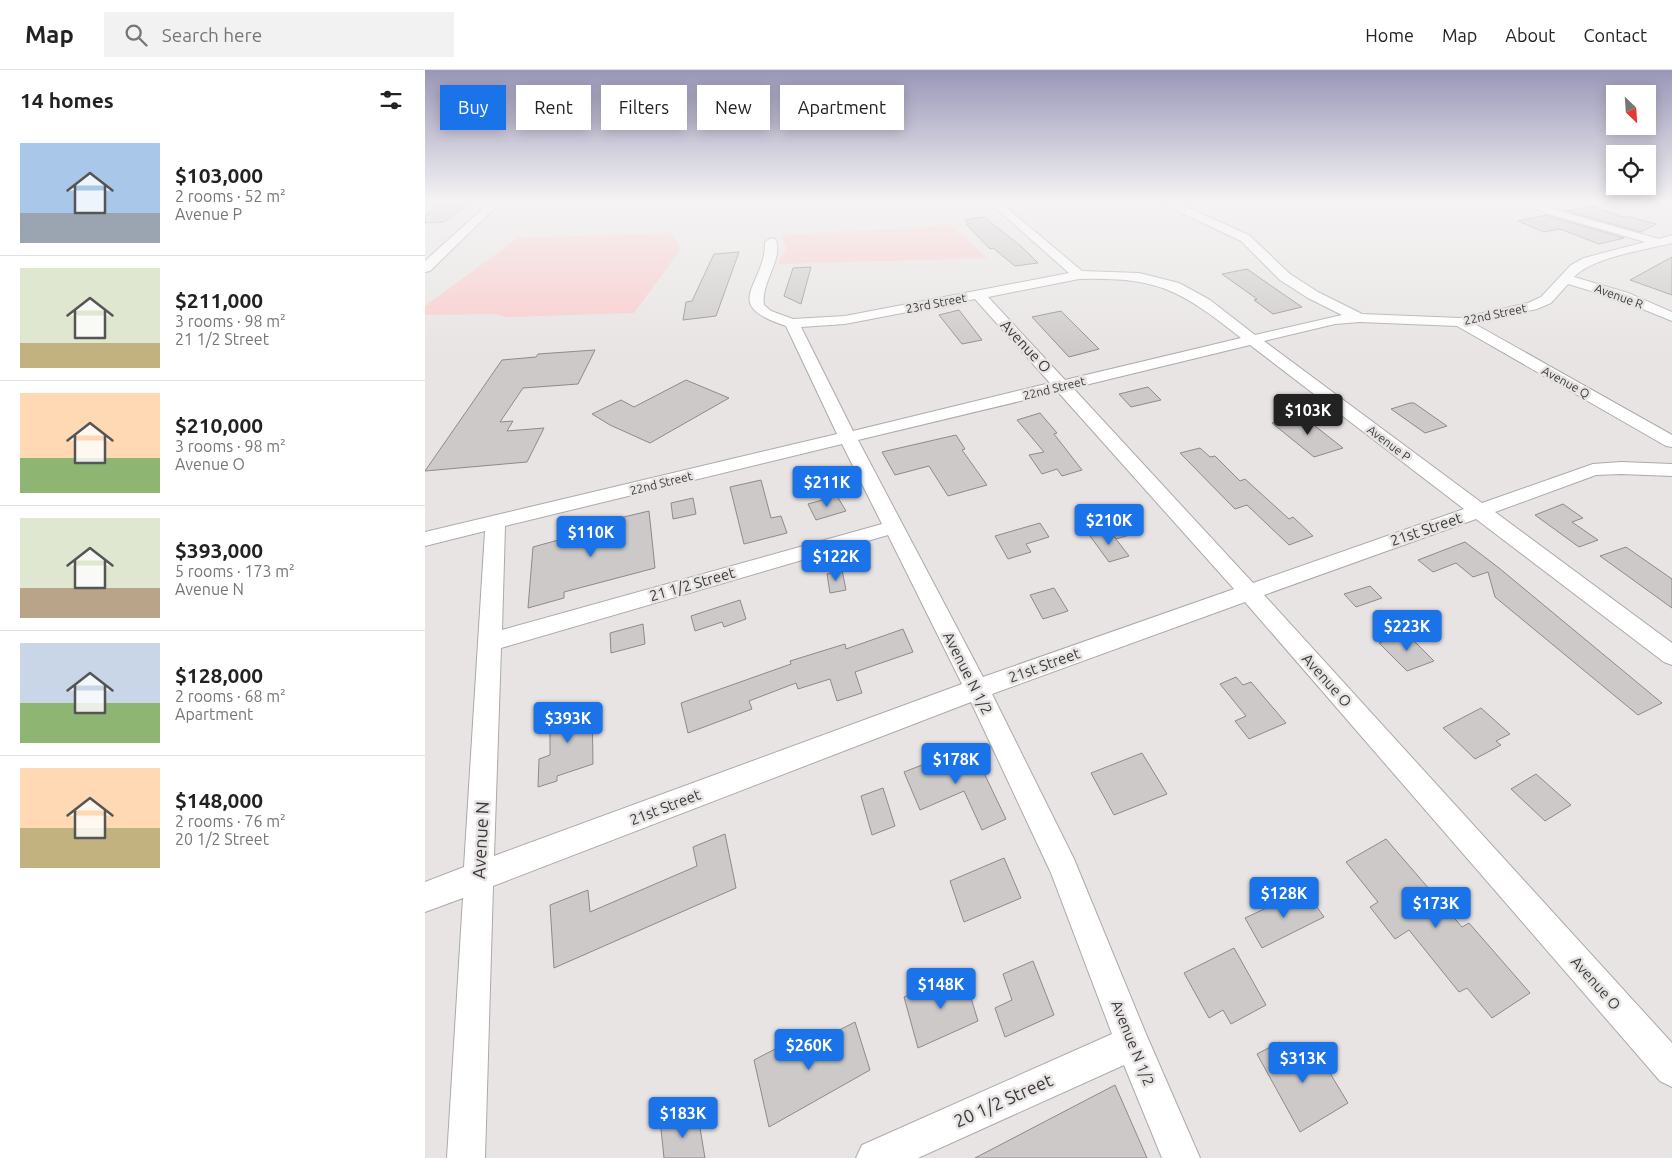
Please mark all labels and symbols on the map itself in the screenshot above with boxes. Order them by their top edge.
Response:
north arrow [1606,85,1656,135]
street label: Avenue R [1593,281,1646,311]
street label: 23rd Street [905,291,968,315]
street label: 22nd Street [1463,301,1528,327]
street label: Avenue O [997,316,1055,376]
street label: Avenue Q [1540,364,1592,400]
street label: 22nd Street [1022,374,1087,402]
pin: $103K [1273,394,1343,436]
street label: Avenue P [1365,423,1413,463]
pin: $211K [792,466,862,508]
street label: 22nd Street [629,469,694,497]
pin: $210K [1074,504,1144,546]
street label: 21st Street [1388,509,1464,549]
pin: $110K [556,516,626,558]
pin: $122K [801,540,871,582]
street label: 21 1/2 Street [647,564,737,604]
pin: $223K [1372,610,1442,652]
street label: Avenue N 1/2 [940,629,996,717]
street label: 21st Street [1006,644,1082,686]
street label: Avenue O [1299,650,1355,710]
pin: $393K [533,702,603,744]
pin: $178K [921,742,991,785]
street label: 21st Street [627,786,703,828]
street label: Avenue N [468,801,492,879]
pin: $128K [1249,876,1319,919]
pin: $173K [1401,886,1471,929]
street label: Avenue O [1568,953,1624,1013]
pin: $148K [906,968,976,1010]
street label: Avenue N 1/2 [1108,998,1158,1088]
pin: $260K [774,1028,844,1071]
pin: $313K [1268,1042,1338,1084]
street label: 20 1/2 Street [951,1069,1055,1131]
pin: $183K [648,1096,718,1139]

